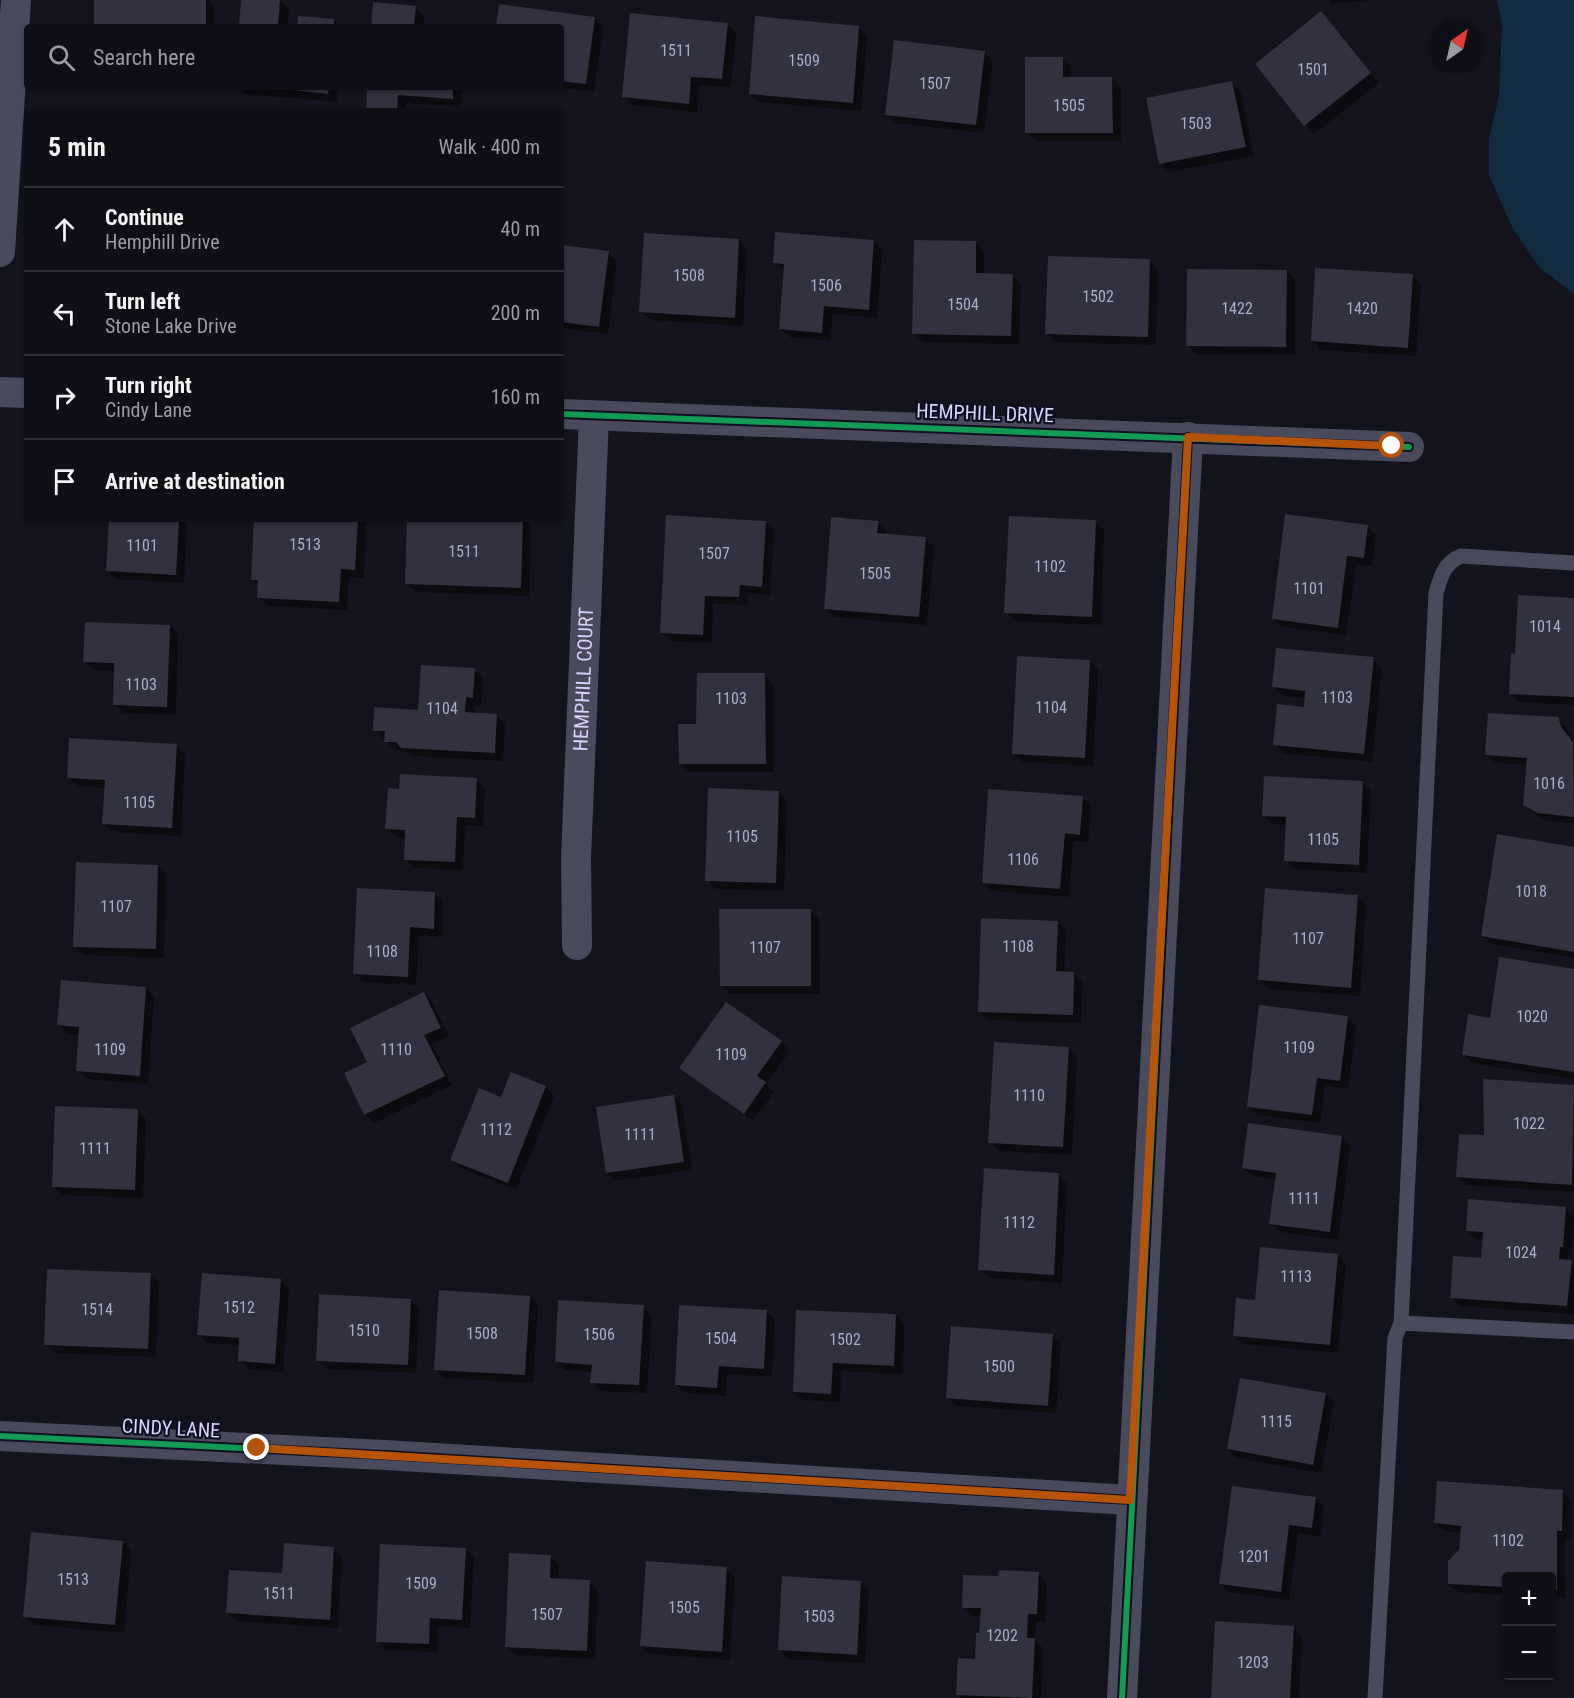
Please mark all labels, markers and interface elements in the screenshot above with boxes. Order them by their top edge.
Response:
north arrow [1430,18,1484,72]
search box [24,24,564,90]
icon: search [45,41,78,74]
house number: 1511 [660,41,692,60]
text: Search here [93,45,195,70]
house number: 1509 [788,51,820,70]
house number: 1501 [1297,60,1329,79]
house number: 1507 [919,74,951,93]
house number: 1505 [1053,96,1085,115]
house number: 1503 [1180,114,1212,133]
text: 5 min [48,132,106,162]
text: Walk · 400 m [439,135,540,159]
text: Continue [105,205,184,230]
icon: ahead [48,213,81,246]
text: 40 m [501,217,540,241]
text: Hemphill Drive [105,230,220,254]
house number: 1508 [673,266,705,285]
house number: 1506 [810,276,842,295]
house number: 1502 [1082,287,1114,306]
text: Turn left [105,289,180,314]
house number: 1504 [947,295,979,314]
icon: left [48,297,81,330]
house number: 1422 [1221,299,1253,318]
house number: 1420 [1346,299,1378,318]
text: 200 m [491,301,540,325]
text: Stone Lake Drive [105,314,237,338]
text: Turn right [105,373,192,398]
icon: right [48,381,81,414]
text: 160 m [491,385,540,409]
text: Cindy Lane [105,398,192,422]
street label: HEMPHILL DRIVE [916,399,1054,427]
route start [1378,432,1404,458]
icon: arrive [48,465,81,498]
text: Arrive at destination [105,469,285,494]
house number: 1513 [289,535,321,554]
house number: 1101 [126,536,158,555]
house number: 1511 [448,542,480,561]
house number: 1507 [698,544,730,563]
house number: 1102 [1034,557,1066,576]
house number: 1505 [859,564,891,583]
house number: 1101 [1293,579,1325,598]
street label: HEMPHILL COURT [568,606,598,752]
house number: 1014 [1529,617,1561,636]
house number: 1103 [125,675,157,694]
house number: 1103 [1321,688,1353,707]
house number: 1103 [715,689,747,708]
house number: 1104 [1035,698,1067,717]
house number: 1104 [426,699,458,718]
house number: 1016 [1533,774,1565,793]
house number: 1105 [123,793,155,812]
house number: 1105 [726,827,758,846]
house number: 1105 [1307,830,1339,849]
house number: 1106 [1007,850,1039,869]
house number: 1018 [1515,882,1547,901]
house number: 1107 [100,897,132,916]
house number: 1107 [1292,929,1324,948]
house number: 1108 [1002,937,1034,956]
house number: 1107 [749,938,781,957]
house number: 1108 [366,942,398,961]
house number: 1020 [1516,1007,1548,1026]
house number: 1109 [1283,1038,1315,1057]
house number: 1109 [94,1040,126,1059]
house number: 1110 [380,1040,412,1059]
house number: 1109 [715,1045,747,1064]
house number: 1110 [1013,1086,1045,1105]
house number: 1022 [1513,1114,1545,1133]
house number: 1112 [480,1120,512,1139]
house number: 1111 [624,1125,656,1144]
house number: 1111 [79,1139,111,1158]
house number: 1111 [1288,1189,1320,1208]
house number: 1112 [1003,1213,1035,1232]
house number: 1024 [1505,1243,1537,1262]
house number: 1113 [1280,1267,1312,1286]
house number: 1512 [223,1298,255,1317]
house number: 1514 [81,1300,113,1319]
house number: 1510 [348,1321,380,1340]
house number: 1508 [466,1324,498,1343]
house number: 1506 [583,1325,615,1344]
house number: 1504 [705,1329,737,1348]
house number: 1502 [829,1330,861,1349]
house number: 1500 [983,1357,1015,1376]
house number: 1115 [1260,1412,1292,1431]
street label: CINDY LANE [121,1413,221,1443]
route end [243,1434,269,1460]
house number: 1102 [1492,1531,1524,1550]
house number: 1201 [1238,1547,1270,1566]
house number: 1513 [57,1570,89,1589]
map controls [1502,1572,1556,1680]
button: + [1502,1572,1556,1626]
house number: 1509 [405,1574,437,1593]
house number: 1511 [263,1584,295,1603]
house number: 1505 [668,1598,700,1617]
house number: 1507 [531,1605,563,1624]
house number: 1503 [803,1607,835,1626]
house number: 1202 [986,1626,1018,1645]
button: − [1502,1626,1556,1680]
house number: 1203 [1237,1653,1269,1672]

